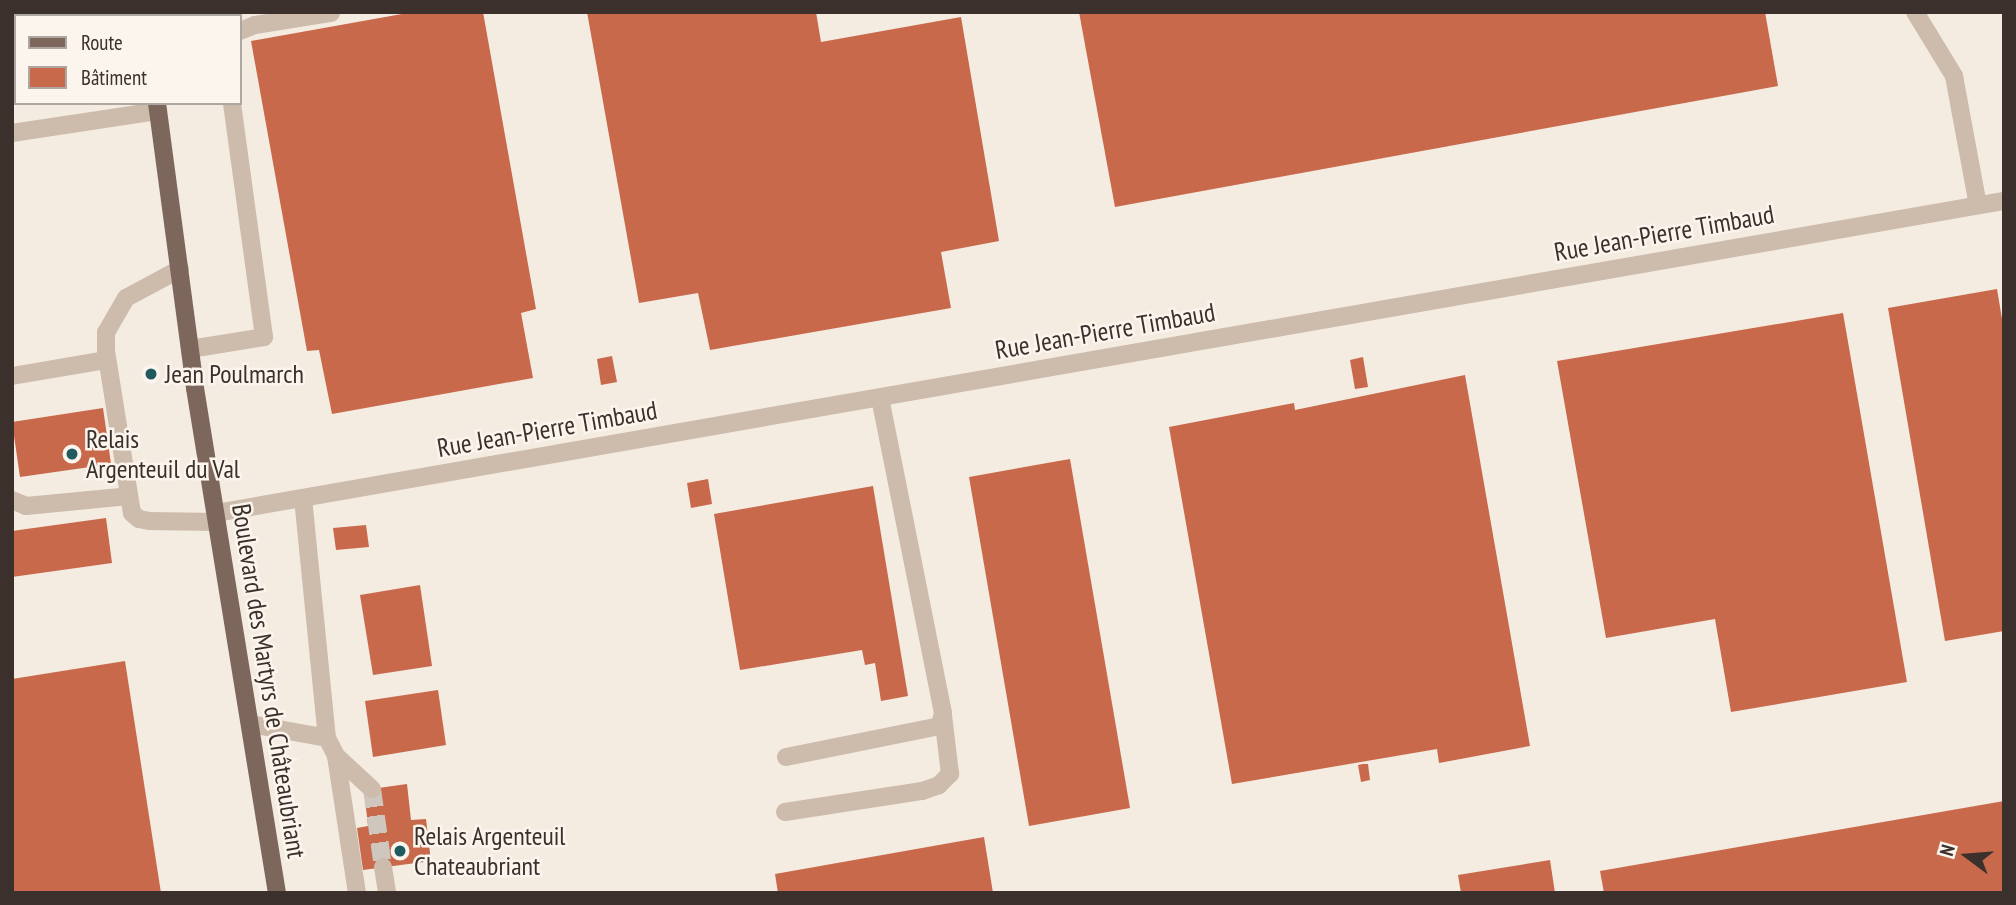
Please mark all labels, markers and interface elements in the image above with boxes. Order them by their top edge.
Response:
legend [14,14,242,105]
text: Route [81,29,123,56]
text: Bâtiment [81,64,147,91]
street label: Rue Jean-Pierre Timbaud [1551,198,1777,268]
street label: Rue Jean-Pierre Timbaud [992,296,1218,366]
place label: Jean Poulmarch [165,358,304,390]
marker: Jean Poulmarch [143,366,159,382]
street label: Rue Jean-Pierre Timbaud [434,394,660,464]
place label: Relais Argenteuil du Val [86,423,240,485]
marker: Relais Argenteuil du Val [64,446,80,462]
street label: Boulevard des Martyrs de Châteaubriant [226,502,312,860]
place label: Relais Argenteuil Chateaubriant [414,820,566,882]
north arrow [1932,821,2002,891]
text: N [1934,842,1960,858]
marker: Relais Argenteuil Chateaubriant [392,843,408,859]

